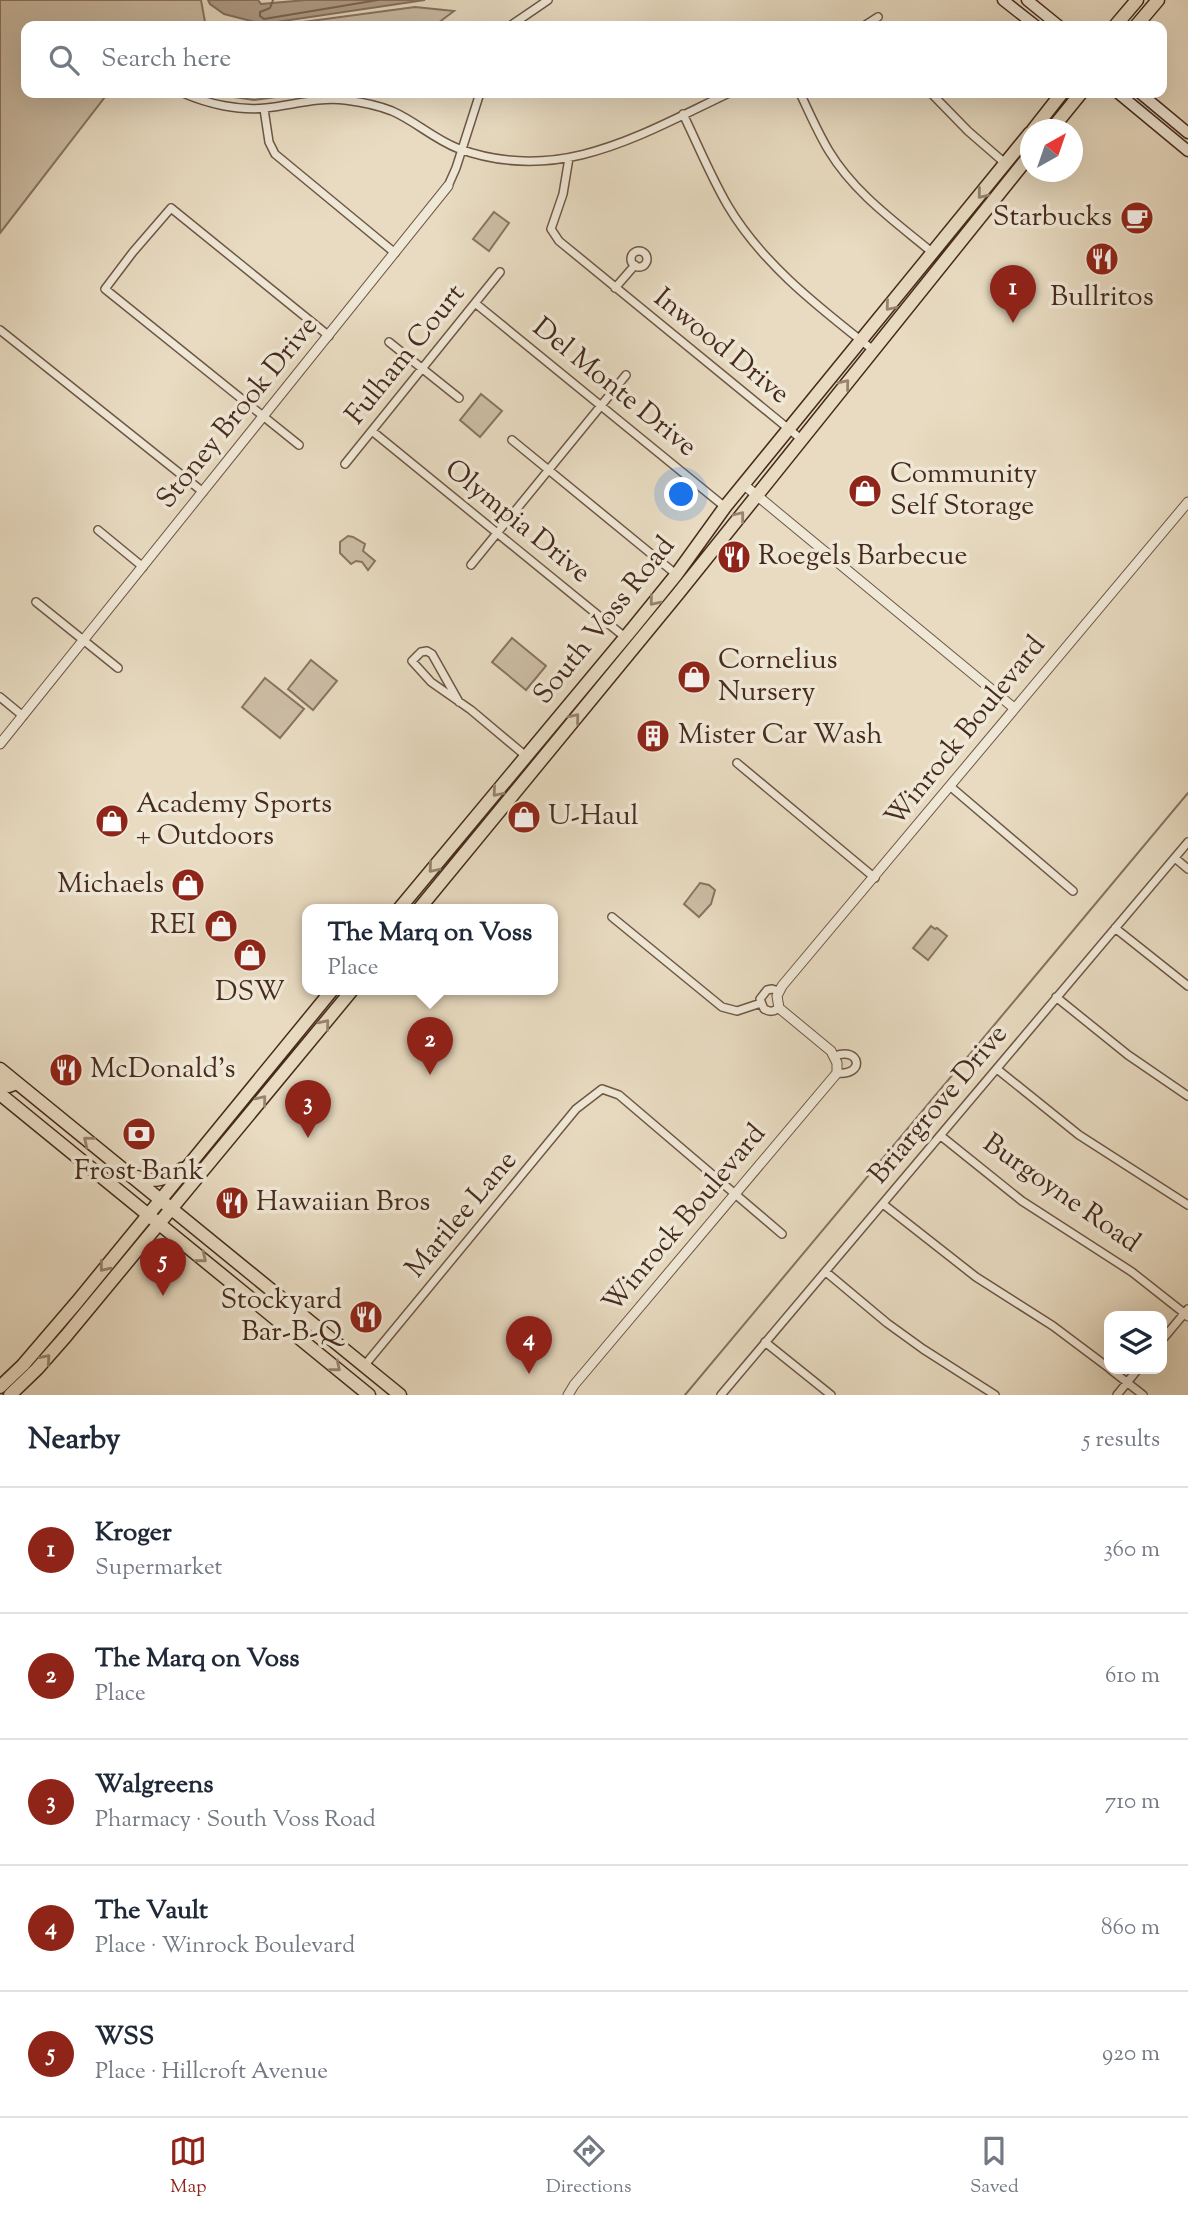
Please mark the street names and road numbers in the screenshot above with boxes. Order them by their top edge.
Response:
street label: Fulham Court [337,276,476,434]
street label: Inwood Drive [644,280,798,414]
street label: Stoney Brook Drive [148,308,328,518]
street label: Del Monte Drive [523,309,705,467]
street label: Olympia Drive [435,450,599,594]
street label: South Voss Road [525,528,686,714]
street label: Winrock Boulevard [876,628,1056,836]
street label: Briargrove Drive [860,1016,1018,1194]
street label: Winrock Boulevard [594,1116,776,1322]
street label: Burgoyne Road [974,1125,1148,1263]
street label: Marilee Lane [397,1143,527,1287]

